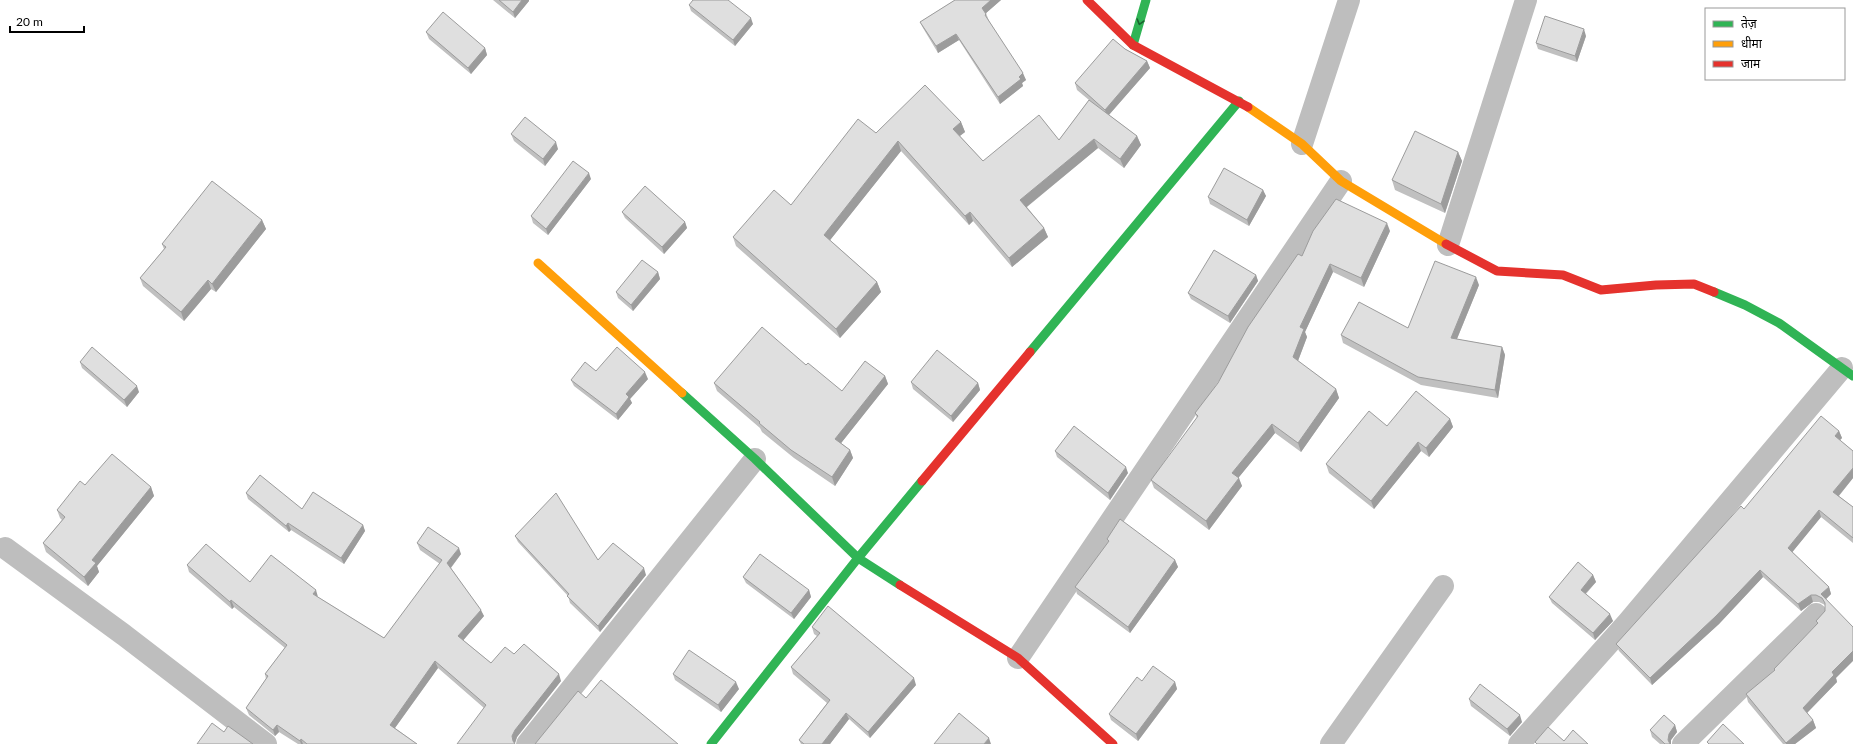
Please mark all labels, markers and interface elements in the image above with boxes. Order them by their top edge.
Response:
scale bar [10,8,84,34]
legend [1705,8,1845,80]
text: 20 m [16,14,43,29]
text: तेज़ [1741,16,1758,31]
one-way arrow [1136,19,1145,26]
text: धीमा [1741,36,1763,51]
text: जाम [1741,56,1761,71]

